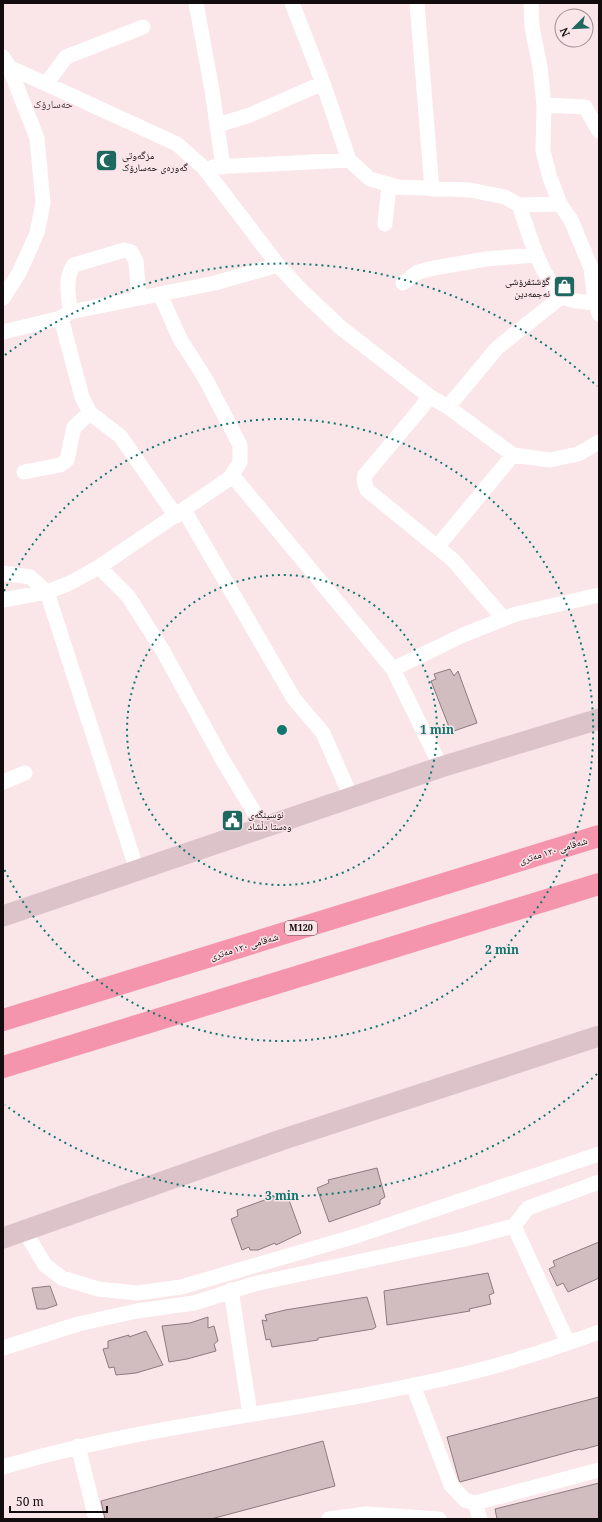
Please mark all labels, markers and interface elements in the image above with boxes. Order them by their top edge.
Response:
north arrow [554,8,594,48]
text: N [556,25,573,39]
district label: حەسارۆک [33,96,73,111]
mosque icon: مزگەوتی گەورەی حەسارۆک [94,148,120,174]
place label: مزگەوتی گەورەی حەسارۆک [122,148,188,174]
place label: گۆشتفرۆشی نەجمەدین [505,274,551,300]
shop icon: گۆشتفرۆشی نەجمەدین [552,274,578,300]
text: 1 min [420,721,454,738]
centre of rings [275,723,289,737]
public building icon: نوسینگەی وەستا دڵشاد [220,807,246,833]
place label: نوسینگەی وەستا دڵشاد [248,807,292,833]
street label: شەقامی ١٢٠ مەتری [517,833,589,867]
road number: M120 [285,921,317,935]
street label: شەقامی ١٢٠ مەتری [208,929,280,963]
text: 2 min [485,941,519,958]
text: 3 min [265,1187,299,1204]
scale bar [10,1488,107,1514]
text: 50 m [16,1493,44,1510]

